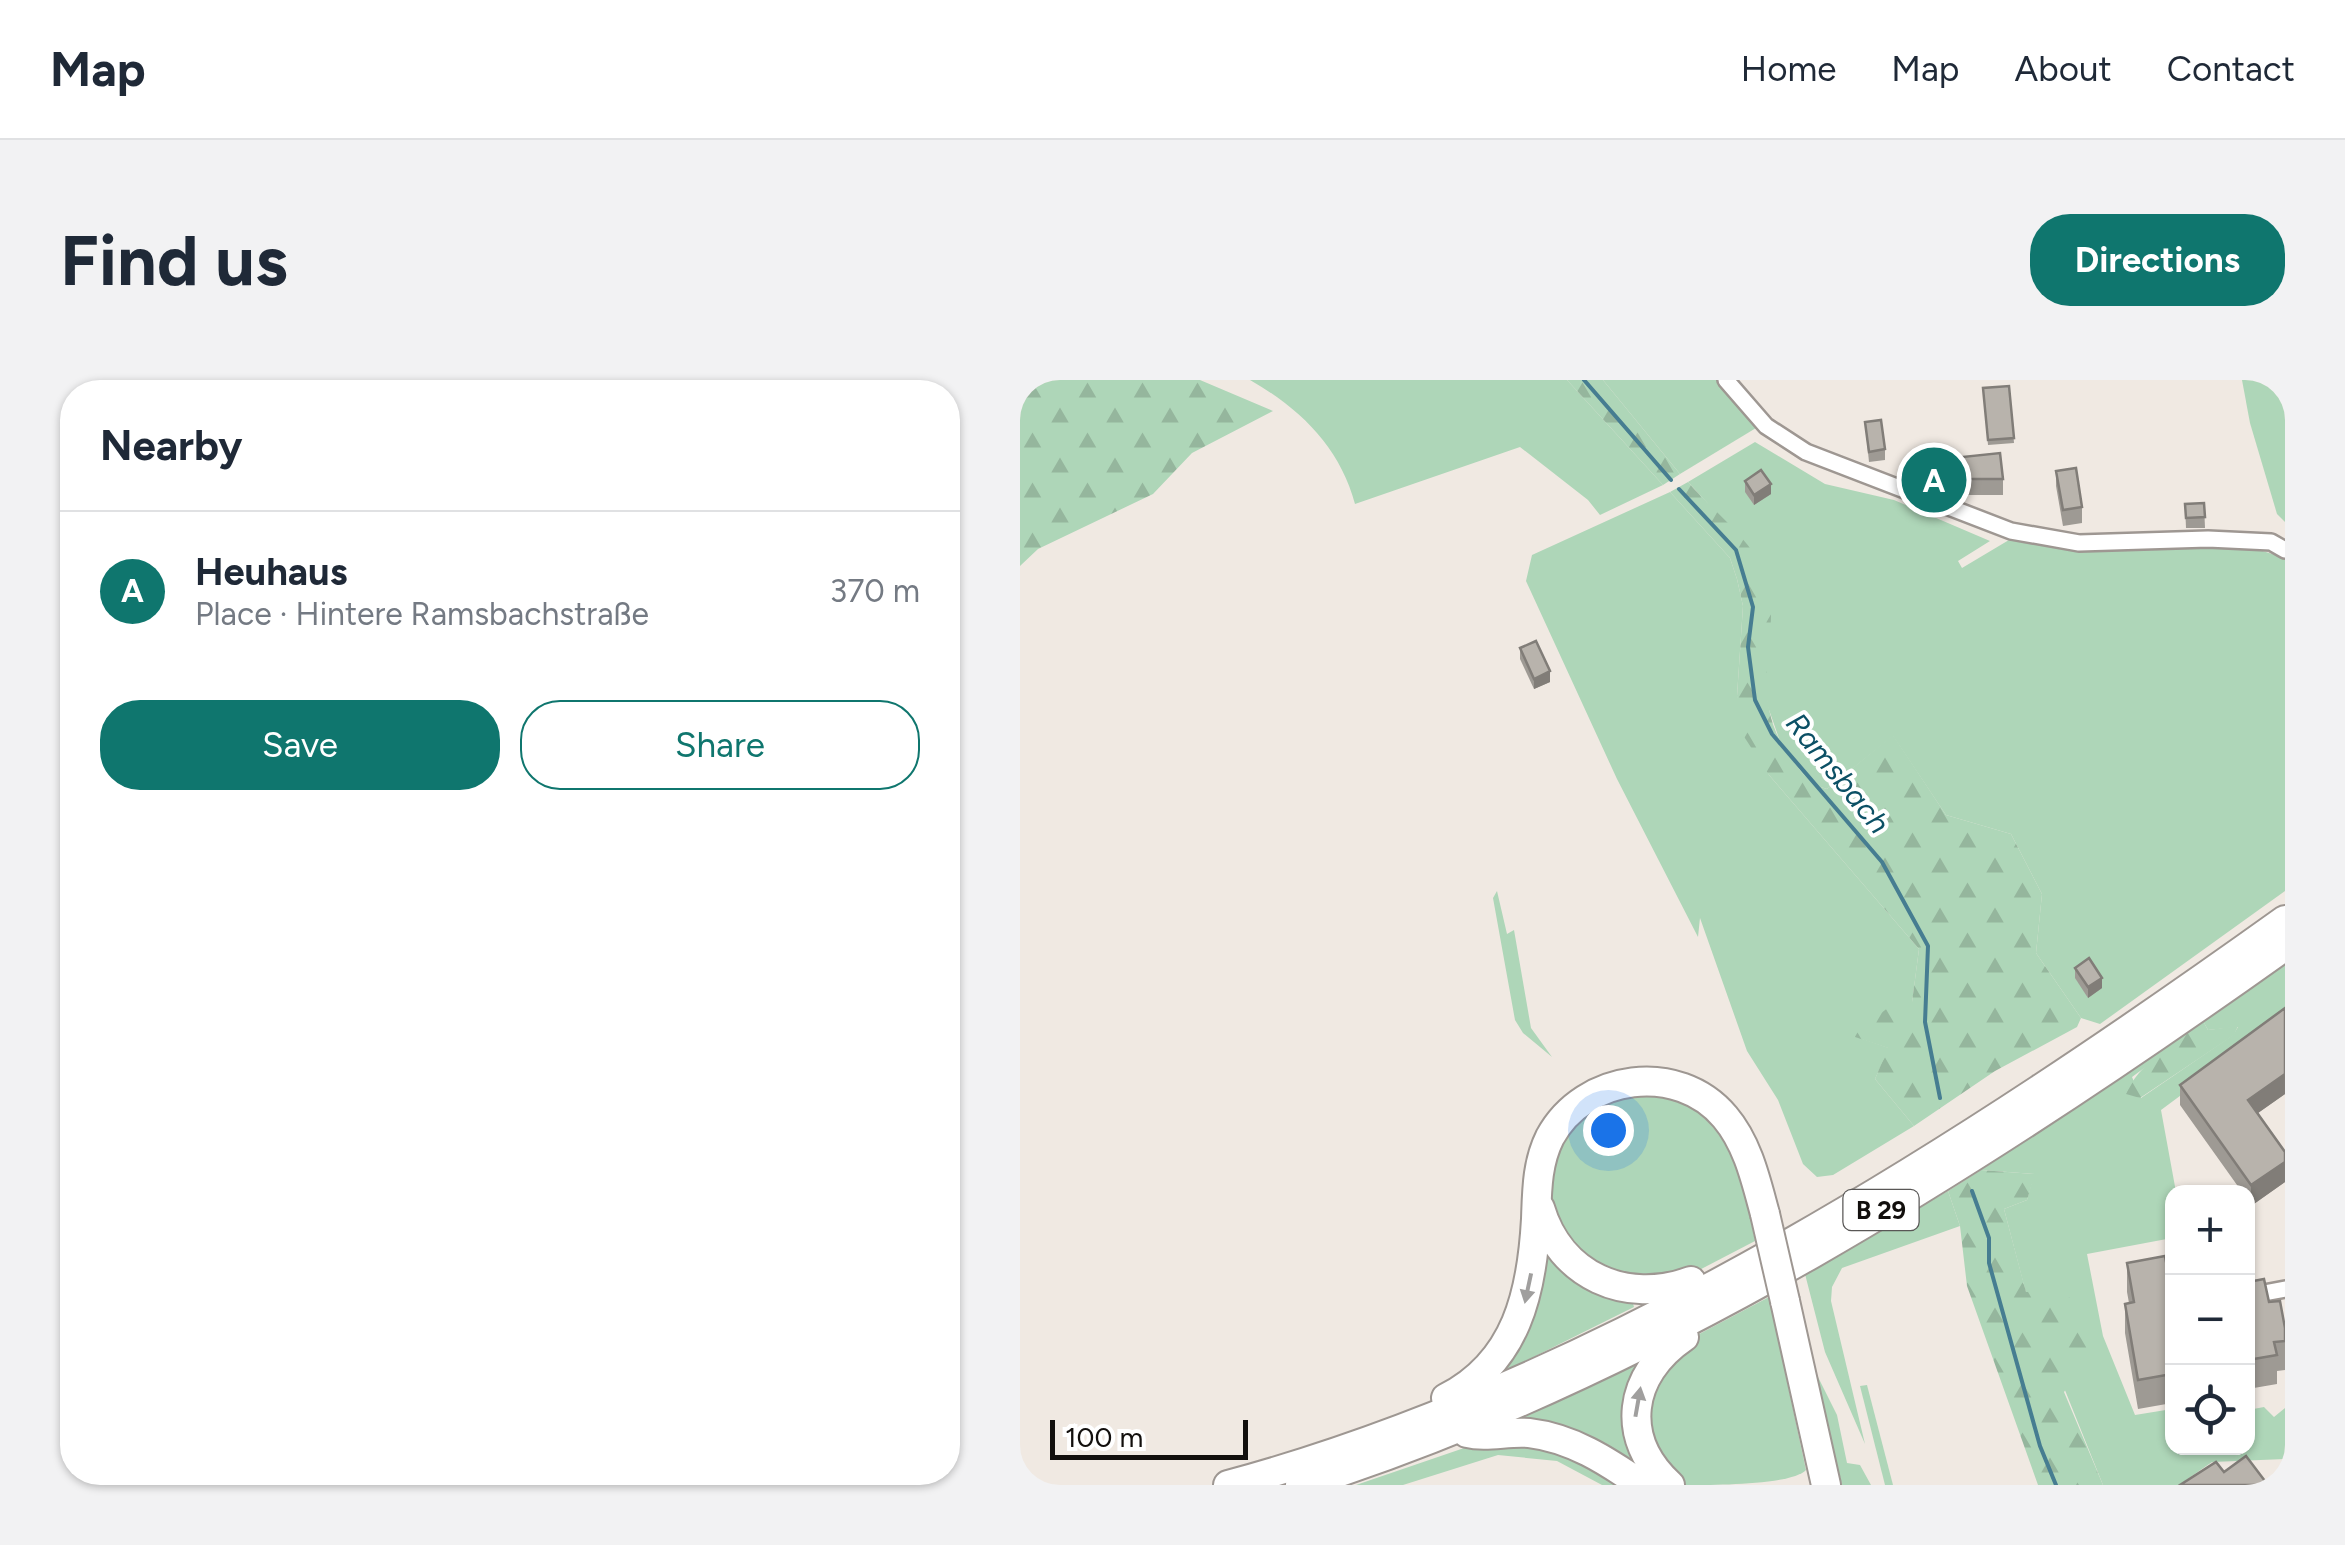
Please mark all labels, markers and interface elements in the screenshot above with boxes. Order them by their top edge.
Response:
text: Map [50,40,146,98]
text: Home [1741,48,1836,90]
text: Map [1891,48,1960,90]
text: About [2015,48,2112,90]
text: Contact [2167,48,2295,90]
button: Directions [2030,214,2285,306]
text: Find us [60,218,288,303]
text: Nearby [100,420,242,471]
pin: A [1902,442,1966,518]
text: Heuhaus [195,549,347,595]
text: A [121,572,144,610]
text: 370 m [830,572,920,610]
text: Place · Hintere Ramsbachstraße [195,595,649,633]
button: Save [100,700,500,790]
button: Share [520,700,920,790]
water label: Ramsbach [1778,705,1898,841]
your location [1583,1105,1634,1156]
map controls [2165,1185,2255,1455]
button: + [2165,1185,2255,1275]
road number: B 29 [1844,1190,1918,1230]
one-way arrow [1520,1273,1535,1304]
button: − [2165,1275,2255,1365]
button: locate [2165,1365,2255,1455]
one-way arrow [1631,1385,1646,1417]
scale bar [1050,1415,1248,1460]
text: 100 m [1065,1420,1143,1454]

